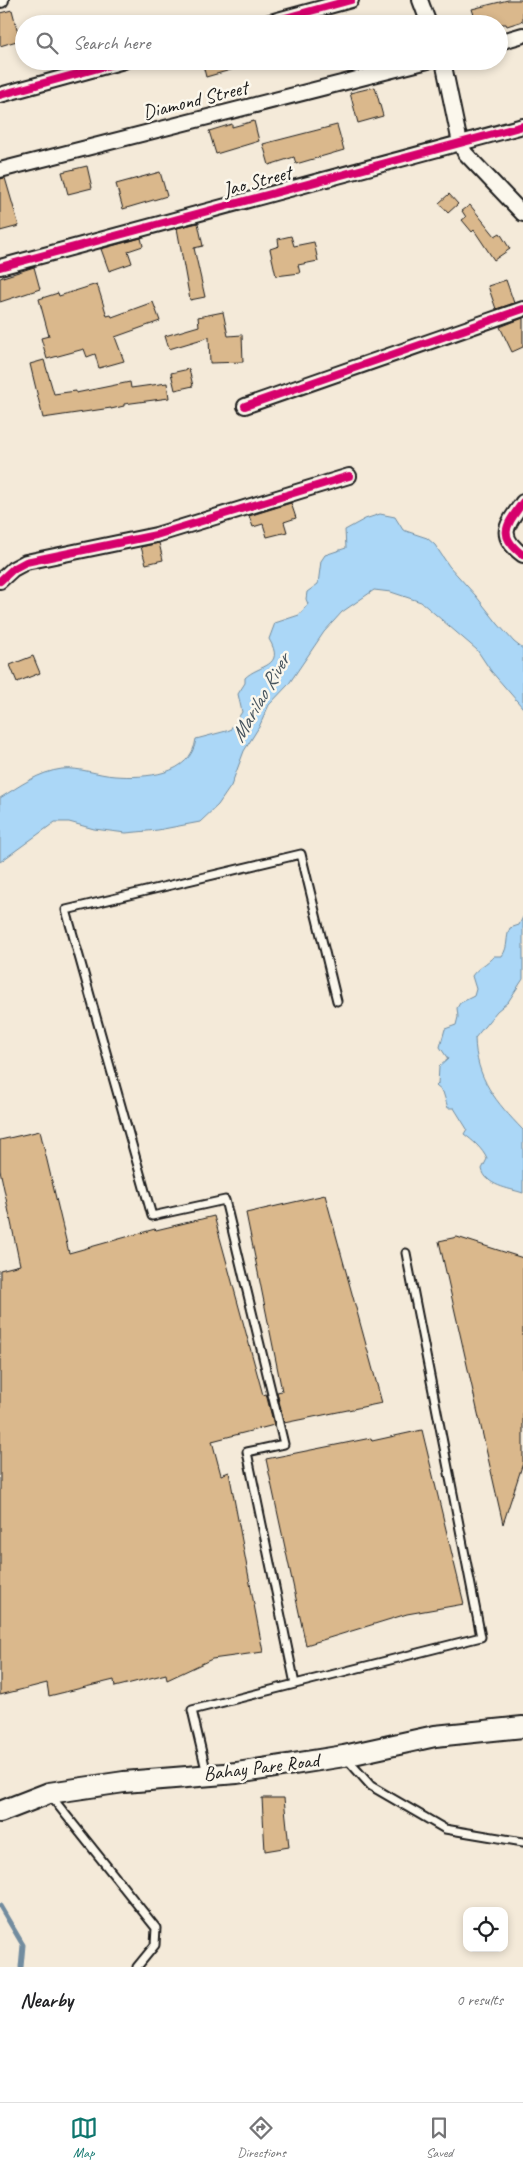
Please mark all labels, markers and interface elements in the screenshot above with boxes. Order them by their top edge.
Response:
search box [15,15,508,70]
icon: search [33,29,61,57]
text: Search here [73,31,150,55]
street label: Diamond Street [140,74,253,125]
street label: Jao Street [219,159,297,202]
water label: Marilao River [224,646,298,746]
street label: Bahay Pare Road [202,1747,323,1786]
map controls [463,1907,508,1952]
button: locate [463,1907,508,1952]
text: Nearby [20,1987,73,2013]
text: 0 results [456,1990,503,2010]
tab: Map [70,2114,98,2161]
tab: Directions [237,2114,286,2161]
tab: Saved [425,2114,453,2161]

